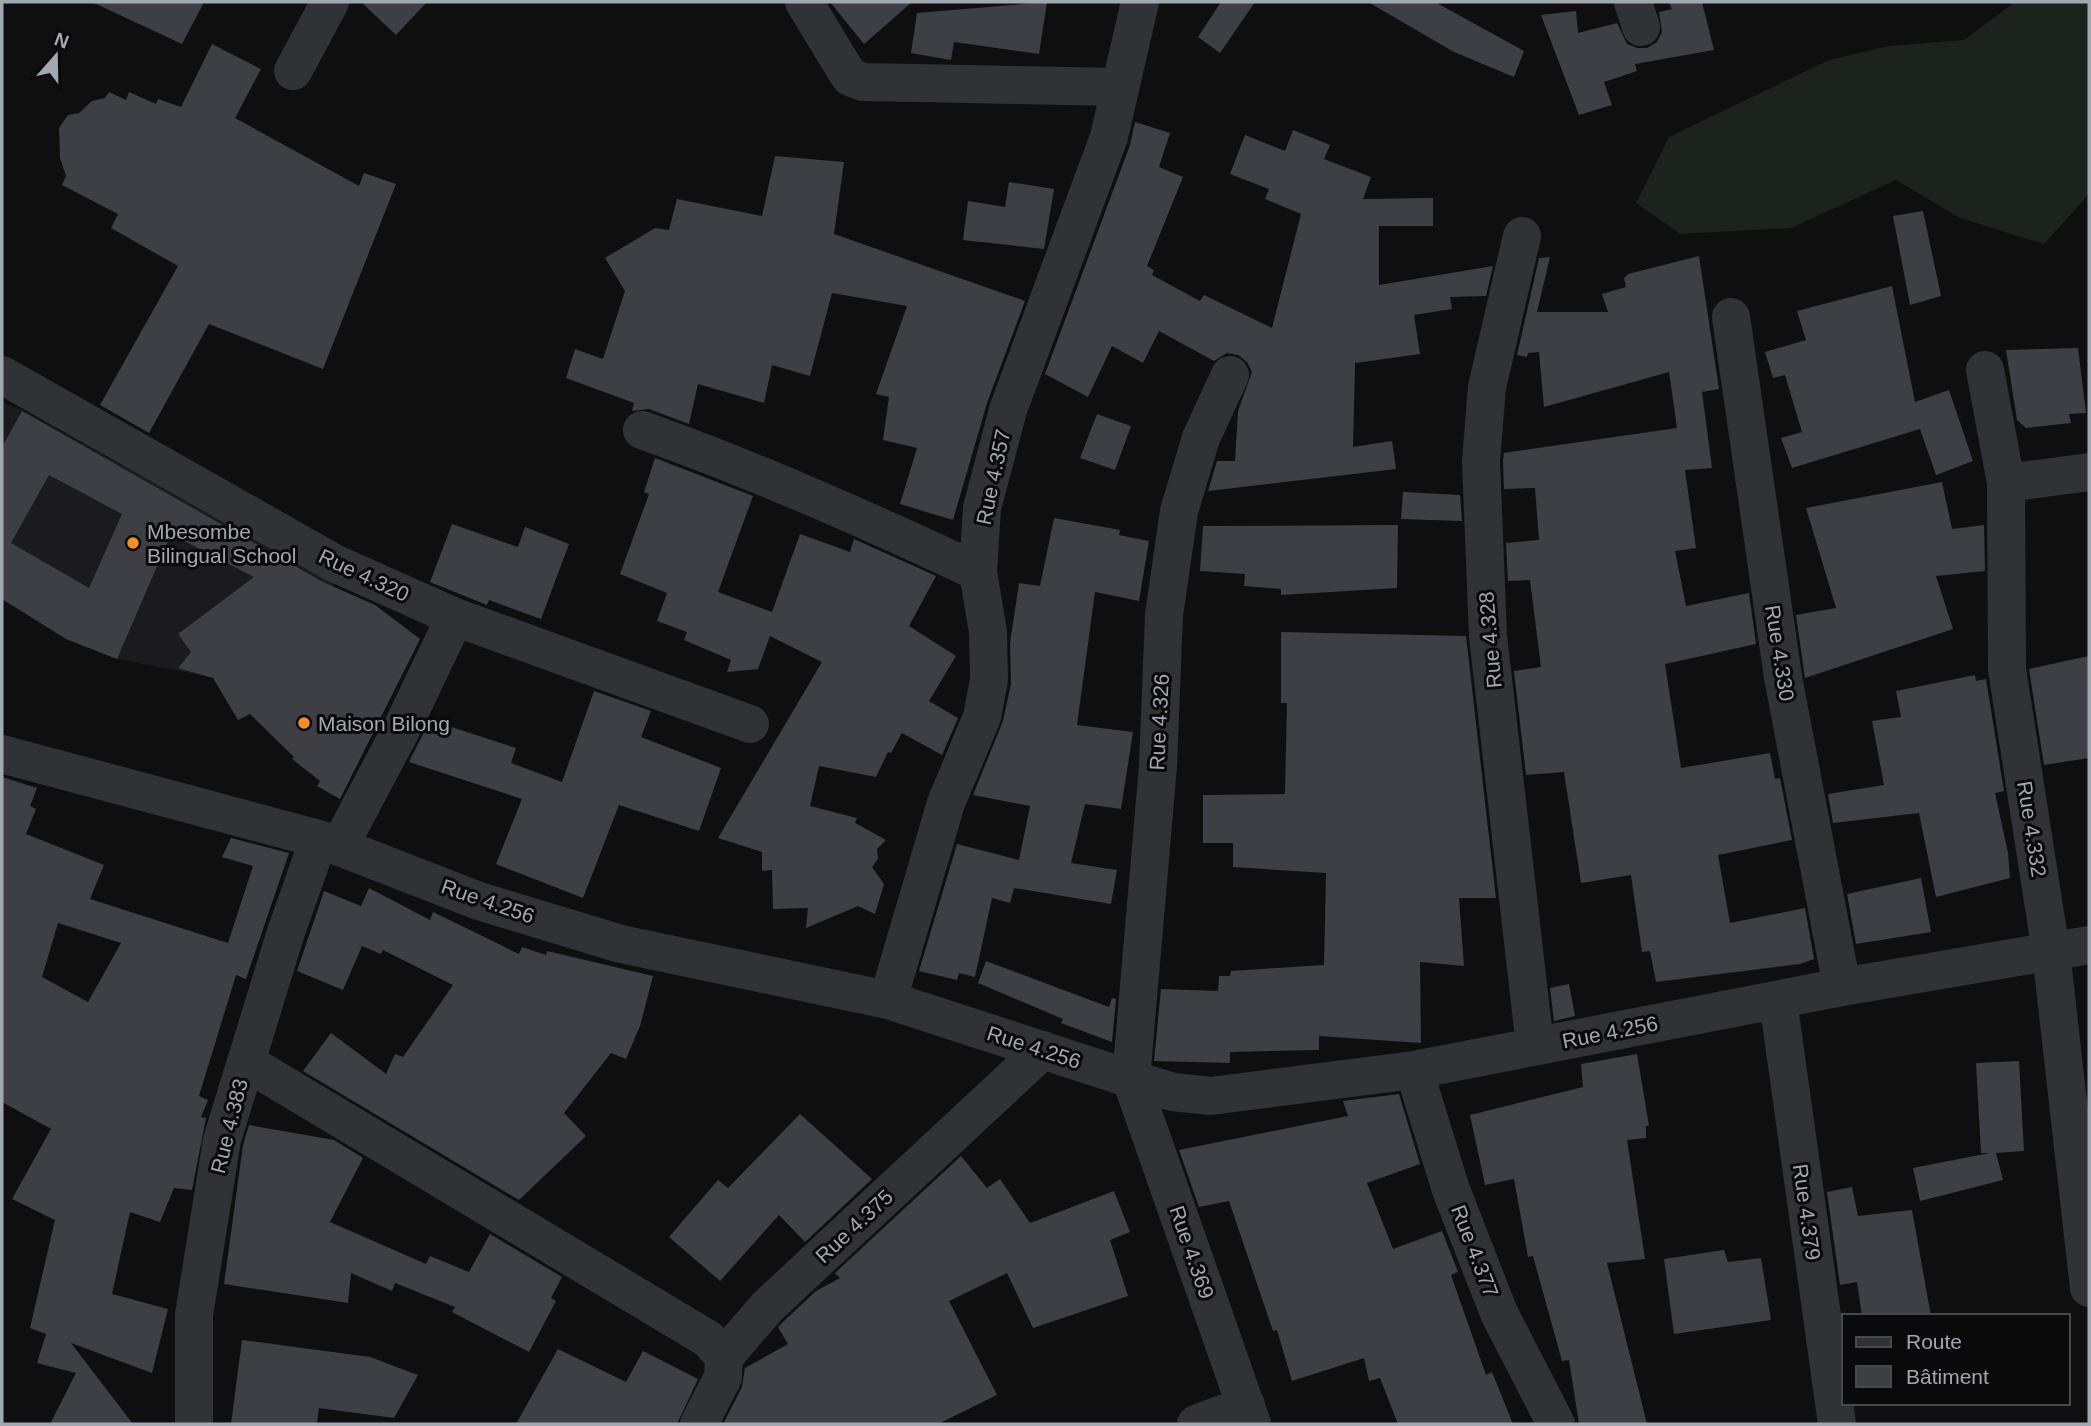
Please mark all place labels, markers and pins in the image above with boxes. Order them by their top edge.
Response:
place label: Mbesombe Bilingual School [147,520,296,567]
marker: Mbesombe Bilingual School [125,535,141,551]
place label: Maison Bilong [318,712,450,735]
marker: Maison Bilong [296,715,312,731]

